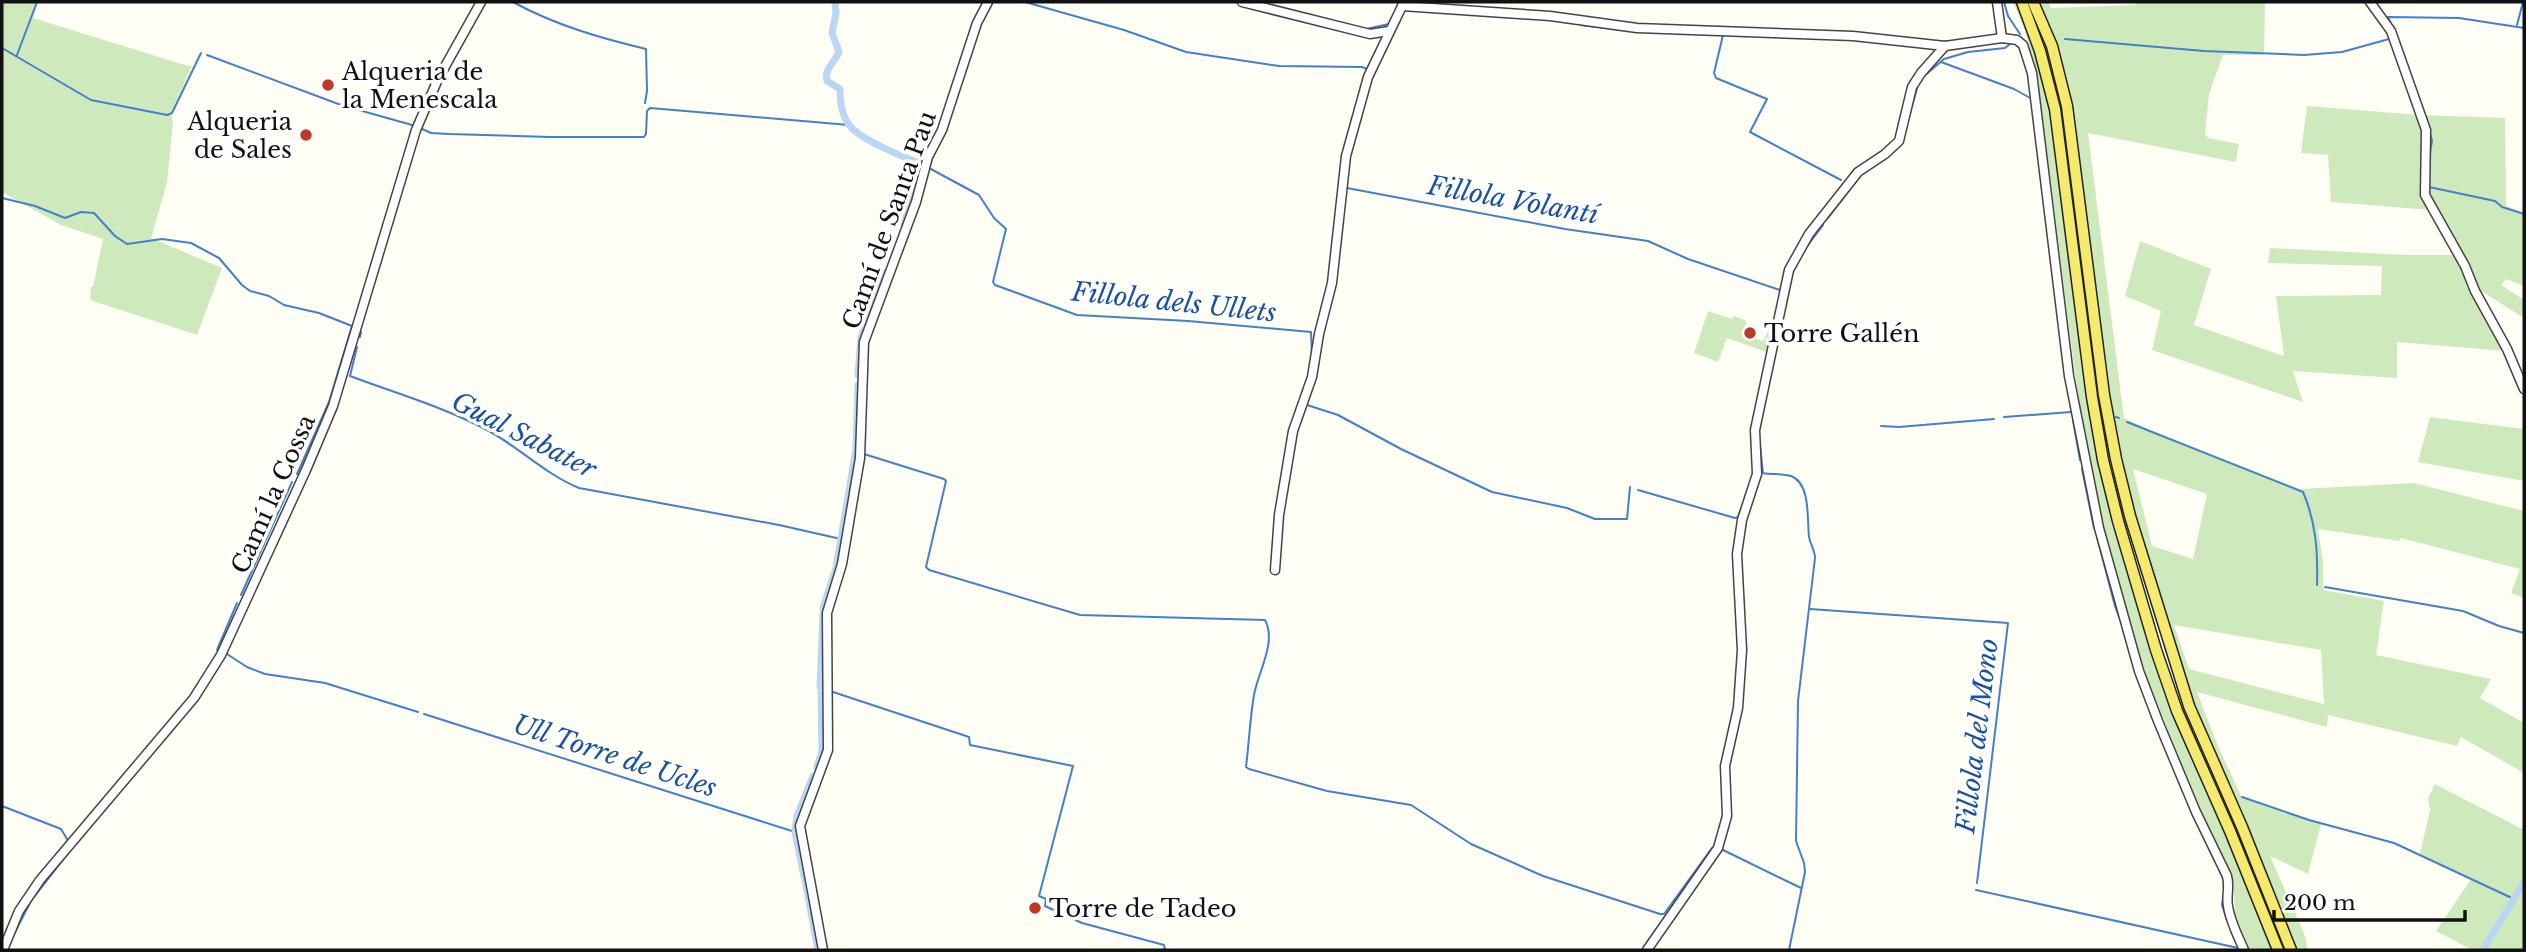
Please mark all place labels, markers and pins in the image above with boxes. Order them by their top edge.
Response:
place label: Alqueria de la Menescala [341,57,498,114]
marker: Alqueria de la Menescala [320,77,336,93]
place label: Alqueria de Sales [186,107,293,164]
marker: Alqueria de Sales [298,127,314,143]
place label: Torre Gallén [1764,319,1920,348]
marker: Torre Gallén [1742,325,1758,341]
place label: Torre de Tadeo [1049,894,1236,923]
marker: Torre de Tadeo [1027,900,1043,916]

